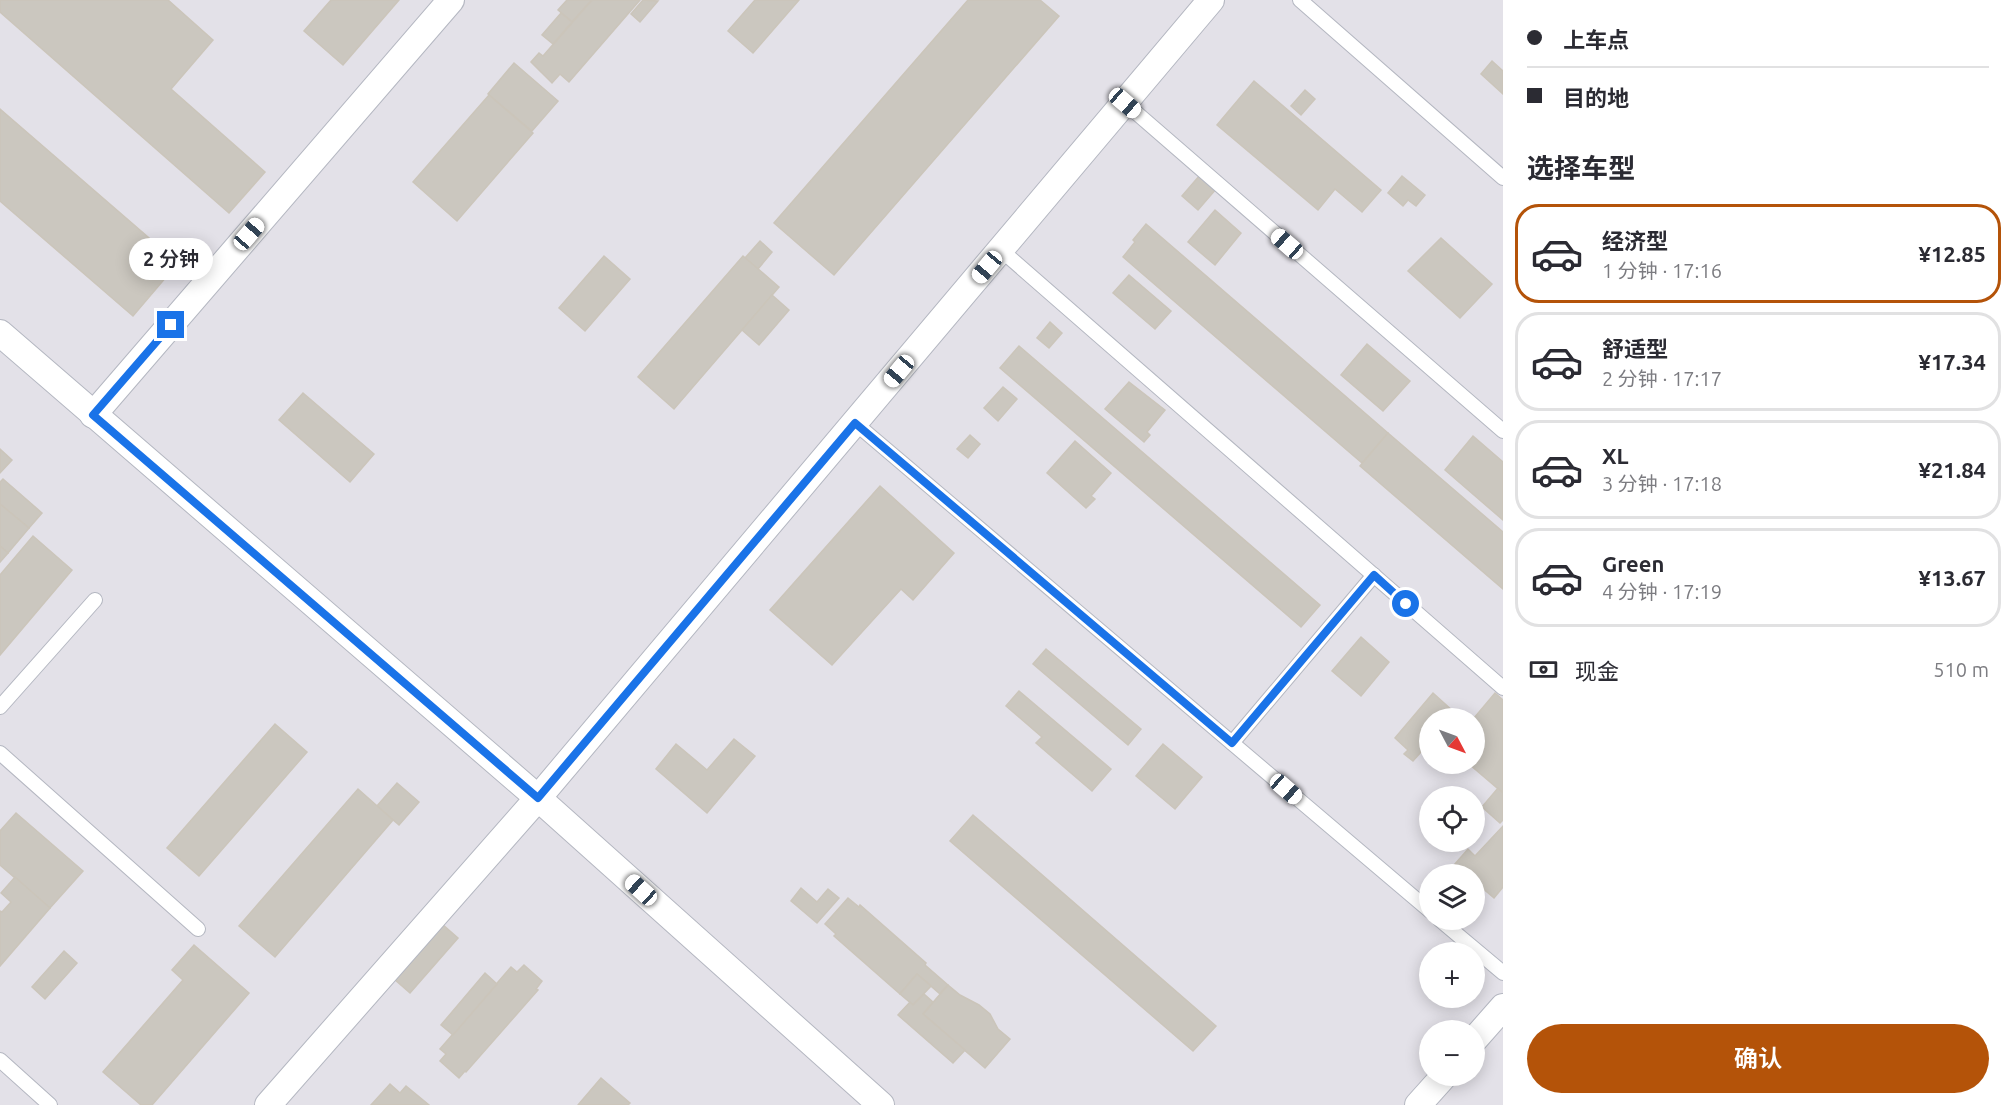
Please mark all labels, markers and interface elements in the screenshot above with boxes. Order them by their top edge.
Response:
text: 上车点 [1563,27,1629,52]
car [1106,84,1144,122]
text: 目的地 [1563,85,1629,110]
text: 选择车型 [1527,153,1635,183]
car [230,215,268,253]
car [1268,225,1306,263]
icon: car [1530,227,1584,281]
text: 经济型 [1602,228,1668,253]
callout: 2 分钟 [129,238,213,280]
text: ¥12.85 [1919,241,1986,266]
text: 2 分钟 [143,247,199,270]
car [969,247,1005,287]
text: 1 分钟 · 17:16 [1602,259,1722,282]
route end [157,311,184,338]
icon: car [1530,335,1584,389]
text: 舒适型 [1602,336,1668,361]
text: ¥17.34 [1919,349,1986,374]
car [881,351,917,391]
text: 2 分钟 · 17:17 [1602,367,1722,390]
icon: car [1530,443,1584,497]
text: XL [1602,443,1629,468]
text: ¥21.84 [1919,457,1986,482]
text: 3 分钟 · 17:18 [1602,472,1722,495]
icon: car [1530,551,1584,605]
text: Green [1602,551,1664,576]
text: ¥13.67 [1919,565,1986,590]
text: 4 分钟 · 17:19 [1602,580,1722,603]
route start [1392,590,1419,617]
icon: cash [1527,653,1560,686]
text: 现金 [1575,658,1619,683]
text: 510 m [1933,658,1989,681]
north arrow [1419,708,1485,774]
map controls [1419,708,1485,1086]
car [1267,770,1305,808]
button: locate [1419,786,1485,852]
button: layers [1419,864,1485,930]
car [622,871,660,909]
button: + [1419,942,1485,1008]
button: − [1419,1020,1485,1086]
button: 确认 [1527,1024,1989,1093]

